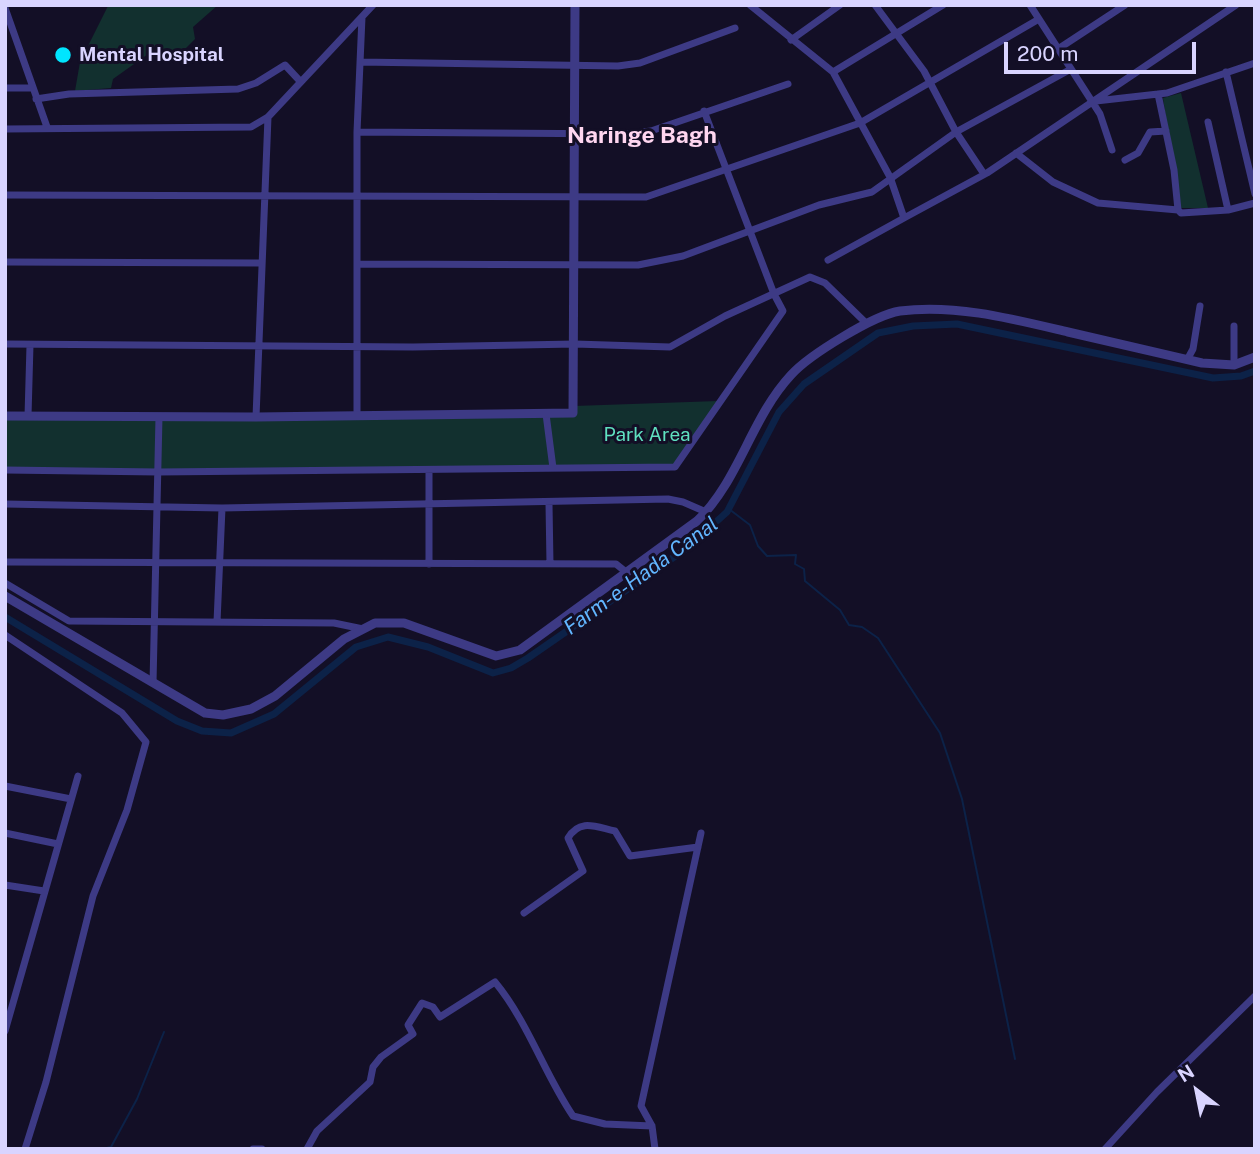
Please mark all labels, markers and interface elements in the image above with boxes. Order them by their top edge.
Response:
scale bar [1008,28,1200,72]
text: 200 m [1017,41,1078,66]
place label: Mental Hospital [79,44,224,66]
marker: Mental Hospital [53,45,73,65]
district label: Naringe Bagh [567,122,717,150]
park label: Park Area [603,424,691,446]
water label: Farm-e-Hada Canal [559,512,723,640]
north arrow [1162,1056,1232,1126]
text: N [1174,1060,1198,1086]

